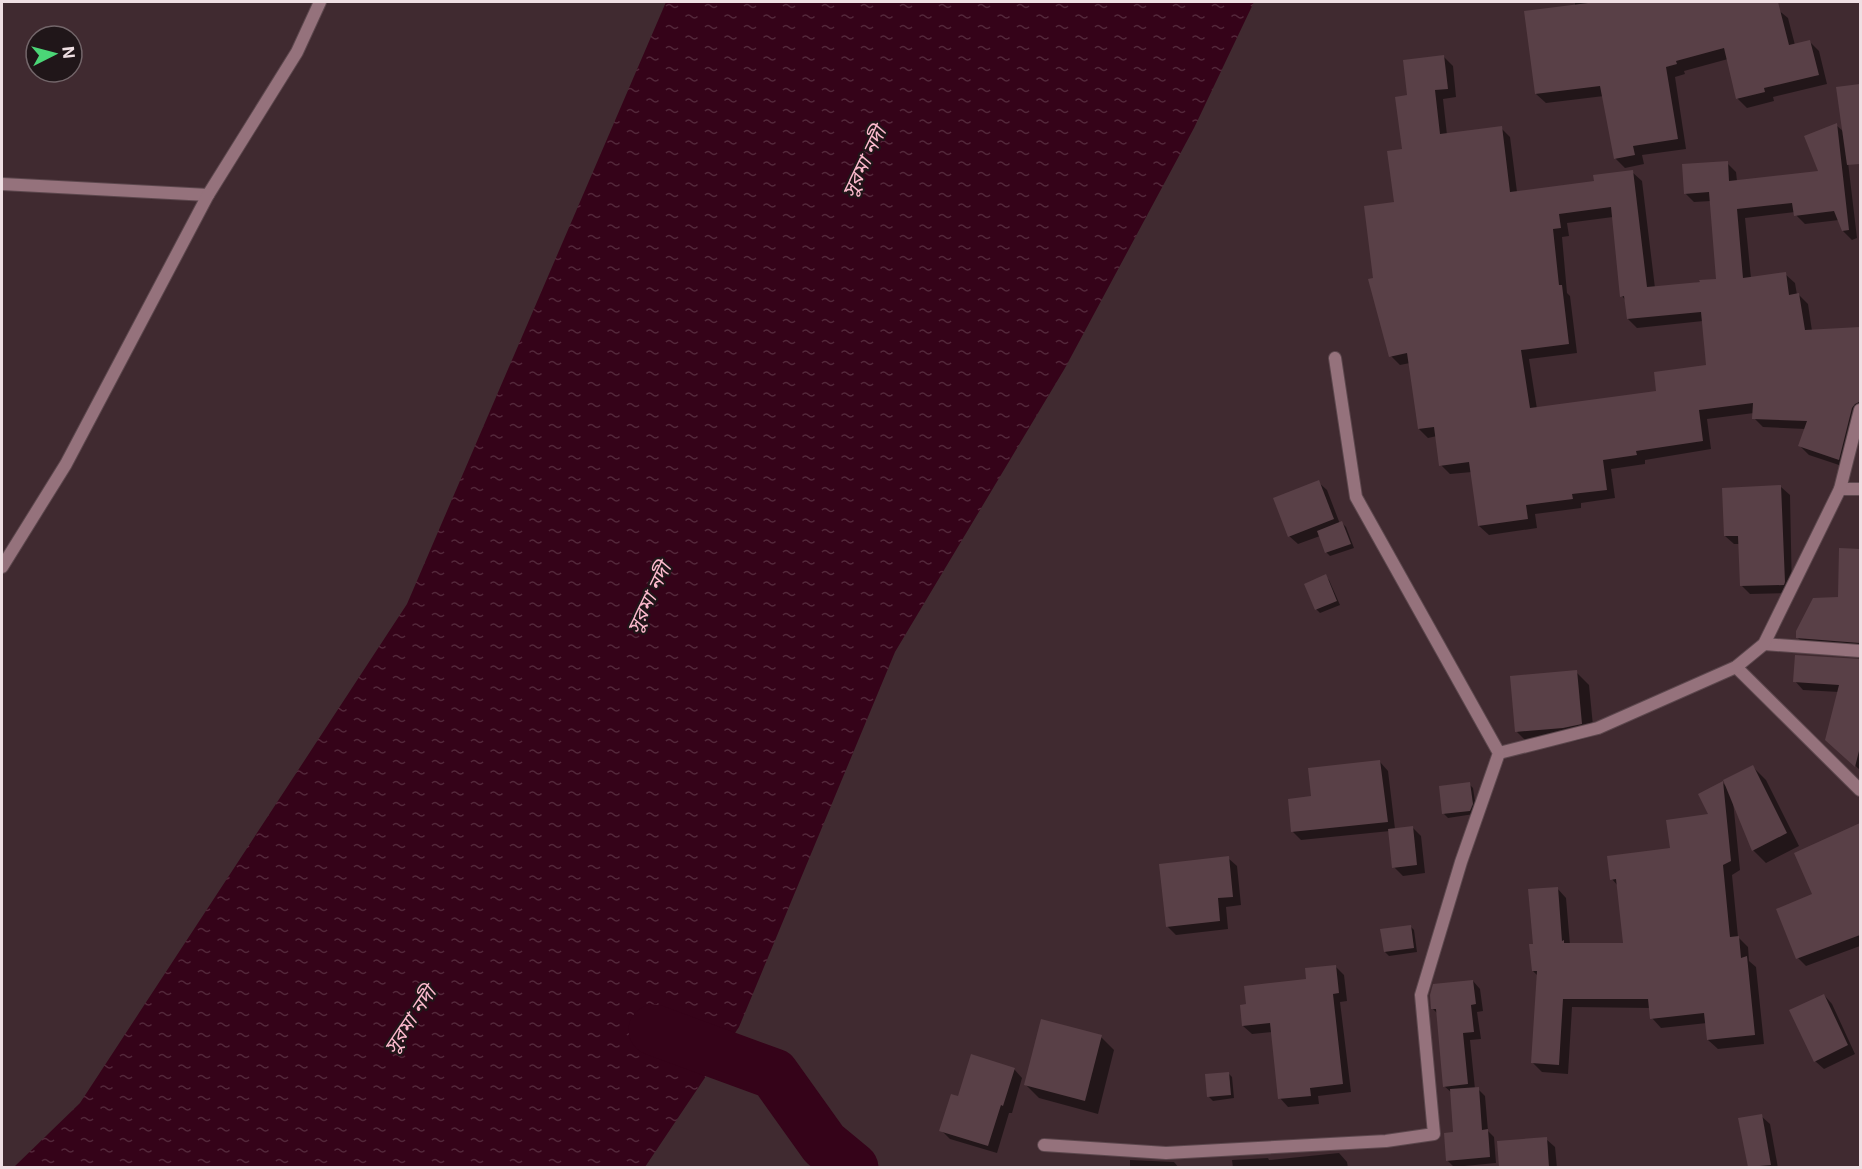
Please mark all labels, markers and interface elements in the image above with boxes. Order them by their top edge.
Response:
north arrow [24,24,84,84]
text: N [58,45,80,60]
water label: সুরমা নদী [837,119,893,201]
water label: সুরমা নদী [622,555,678,637]
water label: সুরমা নদী [379,979,443,1058]

